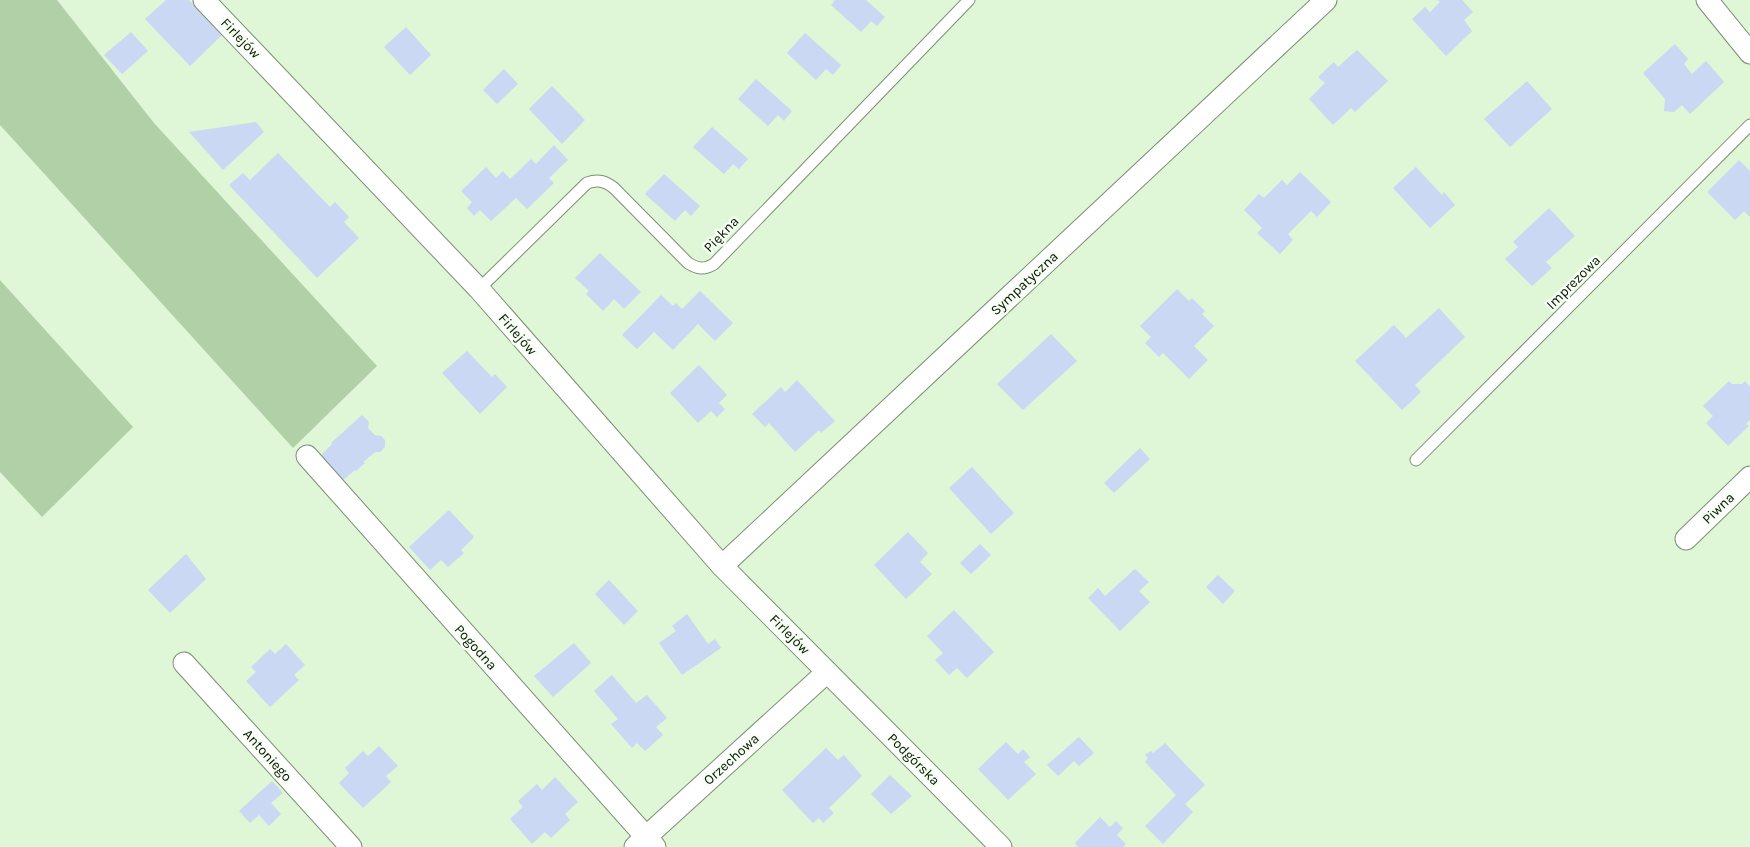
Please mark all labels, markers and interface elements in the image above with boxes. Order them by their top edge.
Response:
street label: Firlejów [217,15,264,62]
street label: Piękna [700,213,742,256]
street label: Sympatyczna [987,248,1062,319]
street label: Imprezowa [1543,252,1604,313]
street label: Firlejów [495,310,540,359]
street label: Piwna [1699,489,1738,528]
street label: Firlejów [766,611,813,658]
street label: Pogodna [451,621,500,674]
street label: Antoniego [240,726,296,785]
street label: Orzechowa [700,730,763,789]
street label: Podgórska [884,730,943,789]

